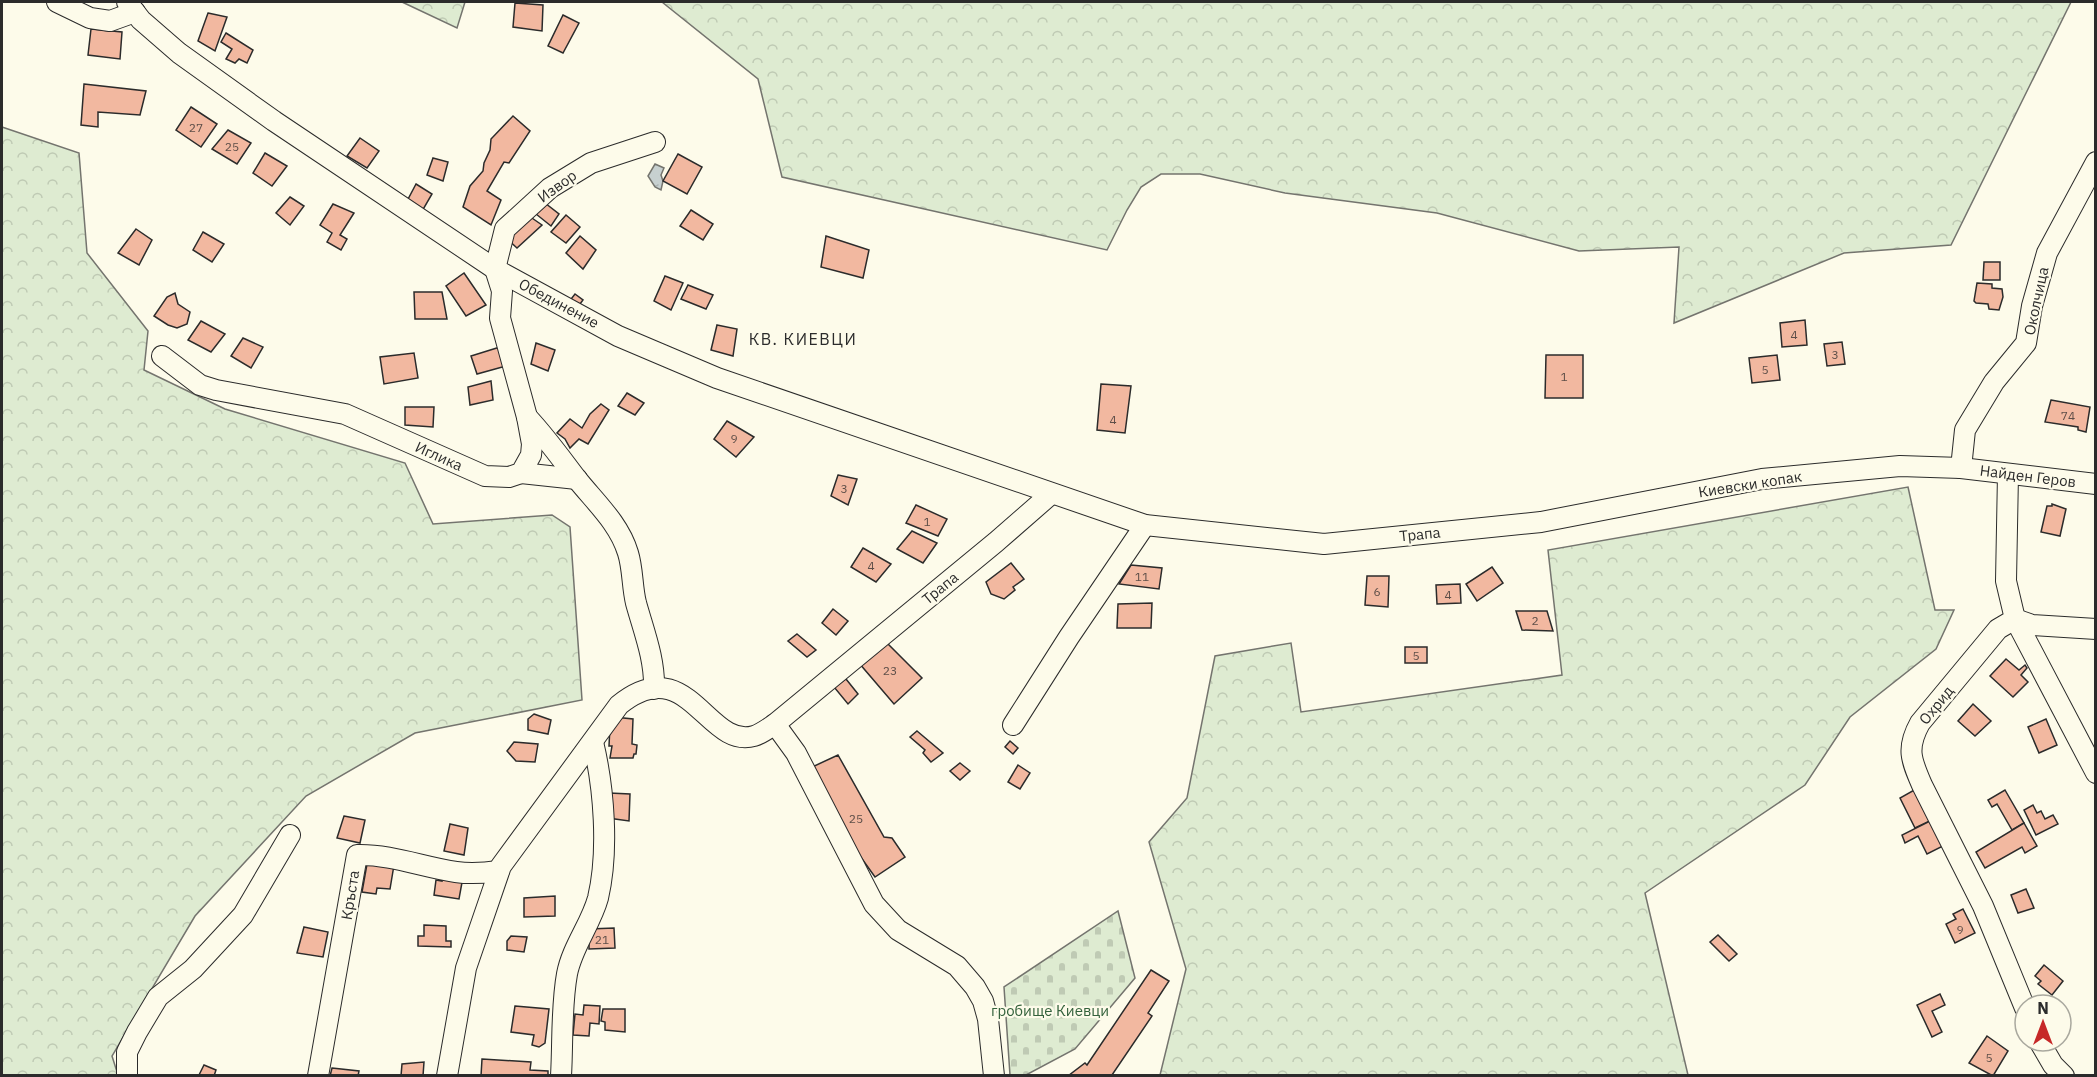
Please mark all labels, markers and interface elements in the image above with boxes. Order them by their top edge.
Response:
house number: 27 [189,120,203,135]
house number: 25 [225,139,239,154]
street label: Извор [534,166,580,206]
street label: Околчица [2019,265,2053,337]
street label: Обединение [516,274,602,332]
house number: 4 [1790,327,1798,342]
district label: КВ. КИЕВЦИ [749,329,857,349]
house number: 3 [1831,347,1839,362]
house number: 5 [1761,362,1769,377]
house number: 1 [1560,369,1568,384]
house number: 74 [2061,408,2075,423]
house number: 4 [1109,412,1117,427]
house number: 9 [730,431,738,446]
street label: Иглика [412,437,466,475]
street label: Найден Геров [1979,461,2077,491]
street label: Киевски копак [1697,466,1803,502]
house number: 3 [840,481,848,496]
house number: 1 [923,514,931,529]
street label: Трапа [1399,522,1441,546]
house number: 4 [867,558,875,573]
street label: Трапа [918,568,962,608]
house number: 11 [1135,569,1149,584]
house number: 6 [1373,584,1381,599]
house number: 4 [1444,587,1452,602]
house number: 2 [1531,613,1539,628]
house number: 5 [1412,648,1420,663]
house number: 23 [883,663,897,678]
street label: Охрид [1915,682,1957,728]
house number: 25 [849,811,863,826]
street label: Кръста [337,869,363,921]
house number: 9 [1956,922,1964,937]
house number: 21 [595,932,609,947]
north arrow [2013,993,2073,1053]
text: N [2037,998,2049,1018]
park label: гробище Киевци [991,1001,1109,1020]
house number: 5 [1985,1050,1993,1065]

